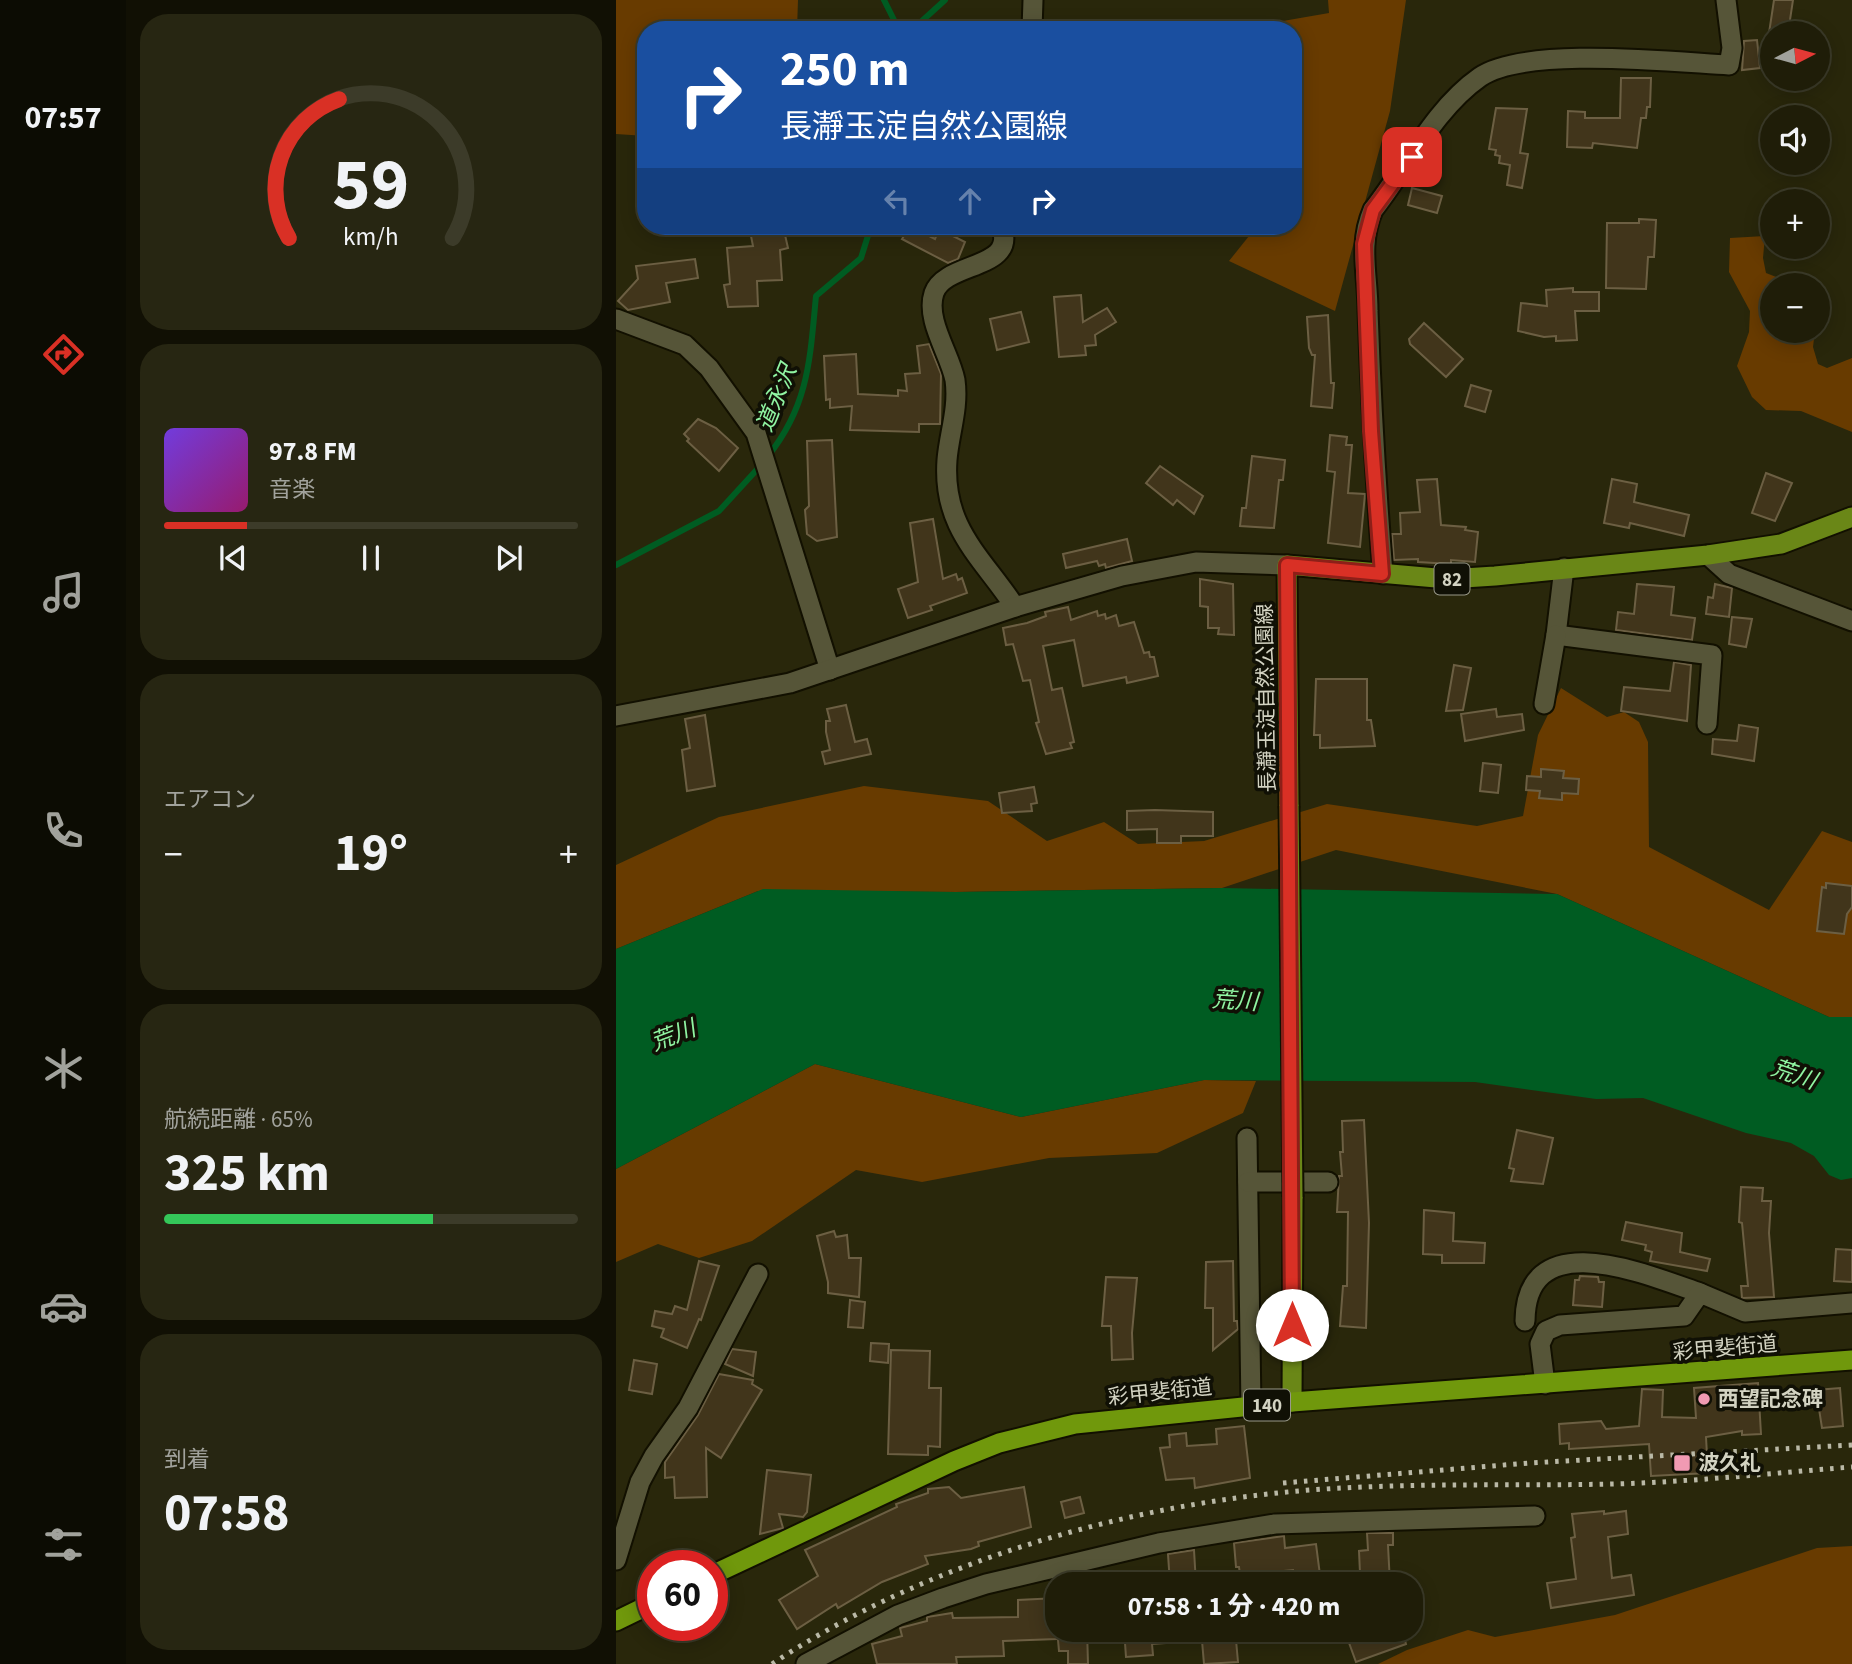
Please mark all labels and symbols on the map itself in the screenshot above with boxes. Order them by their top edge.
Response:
north arrow [1760,21,1830,91]
pin [1382,127,1442,187]
water label: 道永沢 [748,357,806,436]
road number: 82 [1434,564,1470,594]
street label: 長瀞玉淀自然公園線 [1249,603,1283,793]
water label: 荒川 [1211,982,1262,1019]
water label: 荒川 [646,1011,703,1059]
water label: 荒川 [1767,1051,1824,1099]
position arrow [1255,1288,1329,1362]
street label: 彩甲斐街道 [1671,1328,1779,1368]
street label: 彩甲斐街道 [1106,1372,1214,1412]
place label: 西望記念碑 [1718,1384,1823,1414]
road number: 140 [1244,1390,1290,1420]
marker: 西望記念碑 [1696,1391,1712,1407]
place label: 波久礼 [1698,1448,1761,1478]
marker: 波久礼 [1672,1453,1692,1473]
speed limit sign: 60 [637,1550,728,1641]

